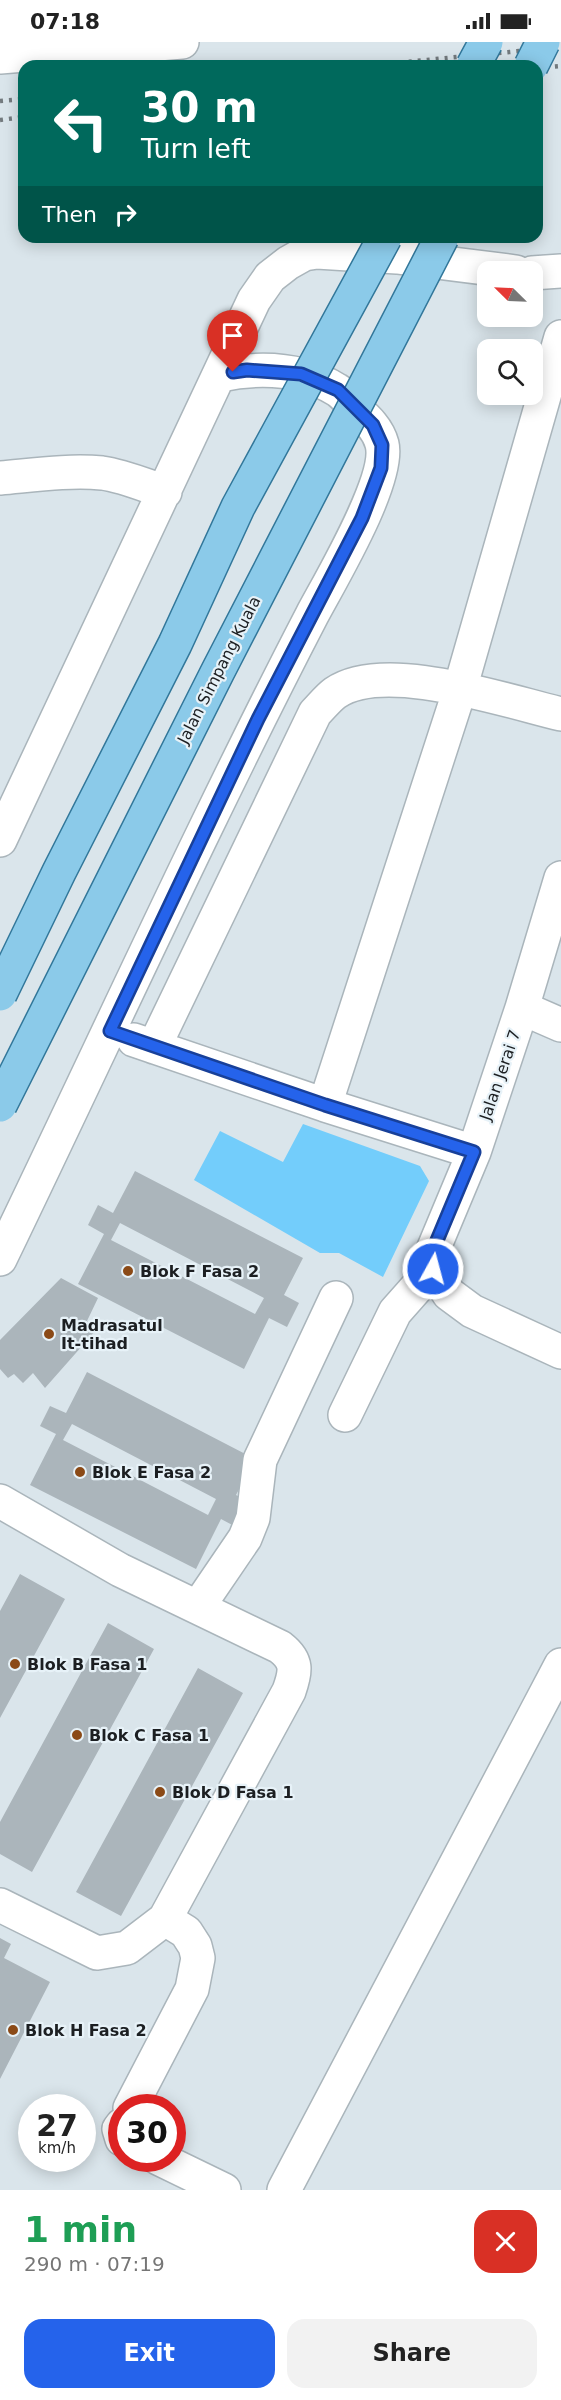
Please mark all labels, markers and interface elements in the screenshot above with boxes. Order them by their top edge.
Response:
text: 07:18 [30,9,100,34]
text: 30 m [141,83,258,132]
icon: left [42,84,120,162]
text: Turn left [141,133,251,164]
icon: right [109,198,142,231]
text: Then [42,202,97,227]
north arrow [477,261,543,327]
map controls [477,261,543,405]
pin [207,310,258,372]
icon: arrive [216,319,249,352]
button: search [477,339,543,405]
street label: Jalan Simpang Kuala [173,593,265,748]
street label: Jalan Jerai 7 [475,1027,524,1124]
position arrow [401,1237,465,1301]
place label: Blok F Fasa 2 [140,1262,259,1281]
marker: Blok F Fasa 2 [121,1264,135,1278]
place label: Madrasatul It-tihad [61,1316,163,1353]
marker: Madrasatul It-tihad [42,1327,56,1341]
place label: Blok E Fasa 2 [92,1463,211,1482]
marker: Blok E Fasa 2 [73,1465,87,1479]
place label: Blok B Fasa 1 [27,1655,147,1674]
marker: Blok B Fasa 1 [8,1657,22,1671]
place label: Blok C Fasa 1 [89,1726,209,1745]
marker: Blok C Fasa 1 [70,1728,84,1742]
place label: Blok D Fasa 1 [172,1783,294,1802]
marker: Blok D Fasa 1 [153,1785,167,1799]
place label: Blok H Fasa 2 [25,2021,147,2040]
marker: Blok H Fasa 2 [6,2023,20,2037]
speed limit sign: 30 [108,2094,186,2172]
text: 27 [36,2108,78,2143]
text: km/h [38,2139,76,2157]
text: 1 min [24,2209,137,2250]
button: close [474,2210,537,2273]
text: 290 m · 07:19 [24,2252,165,2276]
button: Exit [24,2319,275,2388]
button: Share [287,2319,537,2388]

